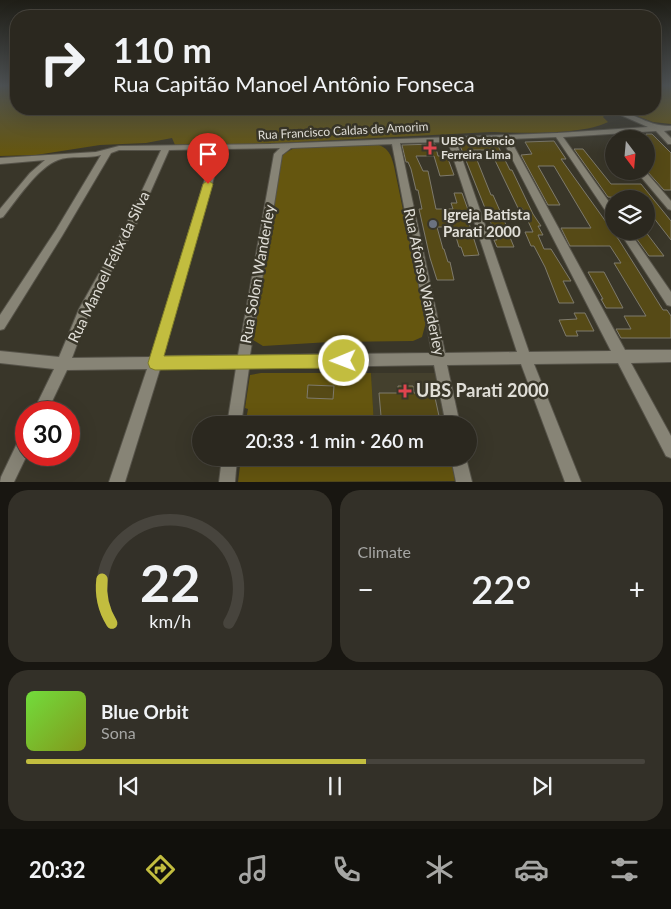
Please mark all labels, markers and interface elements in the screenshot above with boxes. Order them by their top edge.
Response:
text: 110 m [113,28,212,70]
icon: right [30,30,95,95]
text: Rua Capitão Manoel Antônio Fonseca [113,70,475,97]
street label: Rua Francisco Caldas de Amorim [257,119,429,142]
north arrow [605,130,655,180]
map controls [605,130,655,240]
pin [187,133,229,184]
place label: UBS Ortencio Ferreira Lima [441,133,515,162]
icon: arrive [194,140,222,168]
marker: UBS Ortencio Ferreira Lima [423,141,437,155]
street label: Rua Manoel Félix da Silva [64,188,153,345]
button: layers [605,190,655,240]
street label: Rua Solon Wanderley [236,203,278,345]
place label: Igreja Batista Parati 2000 [443,205,530,240]
street label: Rua Afonso Wanderley [401,207,449,357]
marker: Igreja Batista Parati 2000 [427,218,439,230]
position arrow [317,334,369,386]
place label: UBS Parati 2000 [416,379,549,401]
marker: UBS Parati 2000 [398,384,412,398]
speed limit sign: 30 [15,401,80,466]
text: 20:33 · 1 min · 260 m [245,429,424,452]
text: Climate [358,542,411,561]
text: 22 [140,551,200,613]
text: 22° [471,566,531,612]
text: − [358,572,374,606]
text: + [629,572,645,606]
text: km/h [149,610,191,632]
text: Blue Orbit [101,700,189,723]
text: Sona [101,723,136,742]
icon: previous [115,772,143,800]
icon: pause [321,772,349,800]
icon: next [528,772,556,800]
icon: directions [143,852,178,887]
icon: music [236,852,271,887]
icon: phone [329,852,364,887]
icon: climate [422,852,457,887]
icon: car [514,852,549,887]
icon: filters [607,852,642,887]
text: 20:32 [29,856,86,883]

